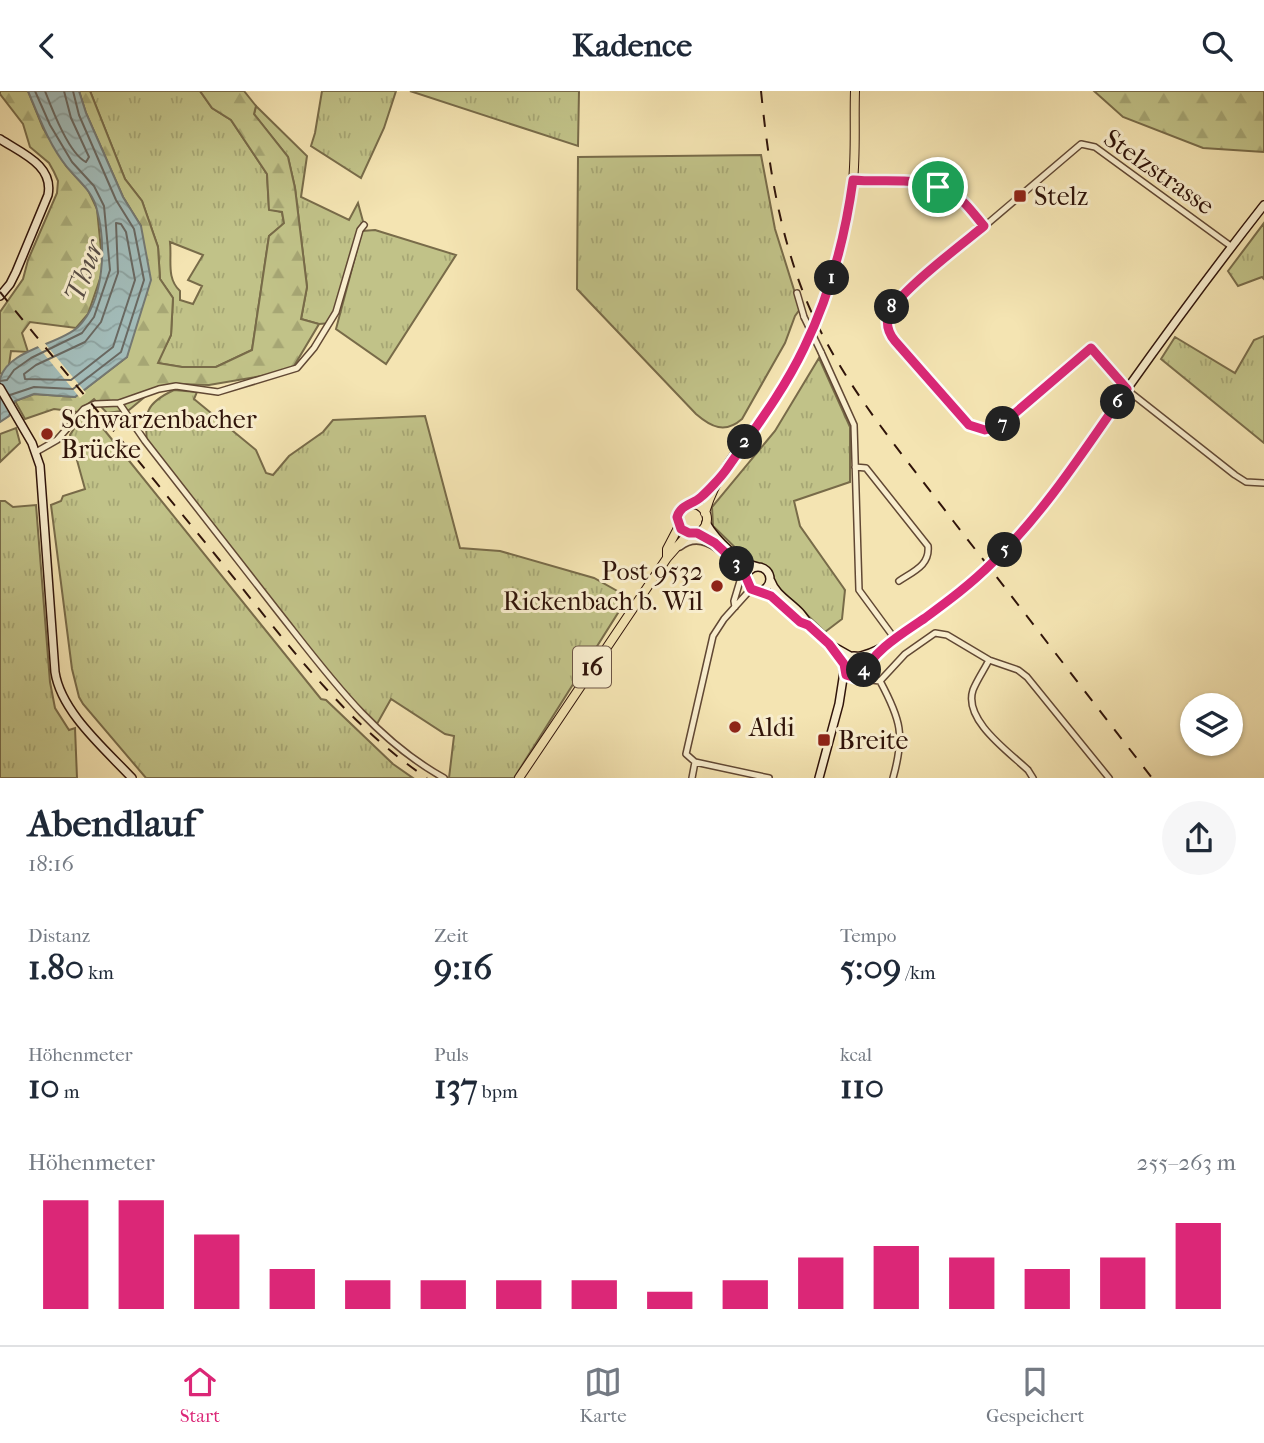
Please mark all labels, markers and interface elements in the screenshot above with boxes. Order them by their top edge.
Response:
icon: back [28,27,66,65]
text: Kadence [572,27,692,64]
icon: search [1198,27,1236,65]
street label: Stelzstrasse [1098,123,1221,222]
pin [908,157,968,217]
icon: arrive [919,168,957,206]
place label: Stelz [1034,181,1088,212]
marker: Stelz [1012,188,1028,204]
water label: Thur [58,233,111,306]
pin: 1 [814,261,850,295]
text: 1 [828,266,835,288]
pin: 8 [874,289,910,325]
text: 8 [887,295,896,317]
pin: 6 [1100,385,1136,419]
text: 6 [1112,390,1123,412]
place label: Schwarzenbacher Brücke [61,404,257,465]
pin: 7 [986,407,1020,441]
text: 7 [998,412,1007,434]
pin: 2 [728,425,762,459]
marker: Schwarzenbacher Brücke [39,426,55,442]
text: 2 [740,430,749,452]
pin: 5 [988,533,1023,567]
text: 5 [1000,538,1009,560]
pin: 3 [720,547,754,581]
text: 3 [733,552,740,574]
place label: Post 9532 Rickenbach b. Wil [503,556,703,617]
marker: Post 9532 Rickenbach b. Wil [709,578,725,594]
road number: 16 [573,647,611,687]
pin: 4 [846,653,882,687]
text: 4 [858,658,869,680]
map controls [1180,693,1243,756]
button: layers [1180,693,1243,756]
place label: Aldi [748,712,795,743]
marker: Aldi [727,719,743,735]
place label: Breite [838,725,908,756]
marker: Breite [816,732,832,748]
text: Abendlauf [28,801,196,846]
button: share [1162,801,1236,875]
text: 18:16 [28,850,74,877]
text: Distanz [28,925,90,947]
text: Zeit [434,925,469,947]
text: Tempo [840,925,896,947]
text: 1.80 [28,947,84,988]
text: 9:16 [434,947,492,988]
text: 5:09 [840,947,901,988]
text: km [84,962,114,984]
text: /km [901,962,936,984]
text: Höhenmeter [28,1044,133,1066]
text: Puls [434,1044,468,1066]
text: kcal [840,1044,872,1066]
text: 10 [28,1066,60,1107]
text: 137 [434,1066,478,1107]
text: 110 [840,1066,884,1107]
text: m [60,1081,79,1103]
text: bpm [478,1081,518,1103]
text: Höhenmeter [28,1149,155,1176]
text: 255–263 m [1137,1149,1236,1176]
tab: Start [180,1363,220,1427]
tab: Karte [579,1363,627,1427]
tab: Gespeichert [986,1363,1084,1427]

